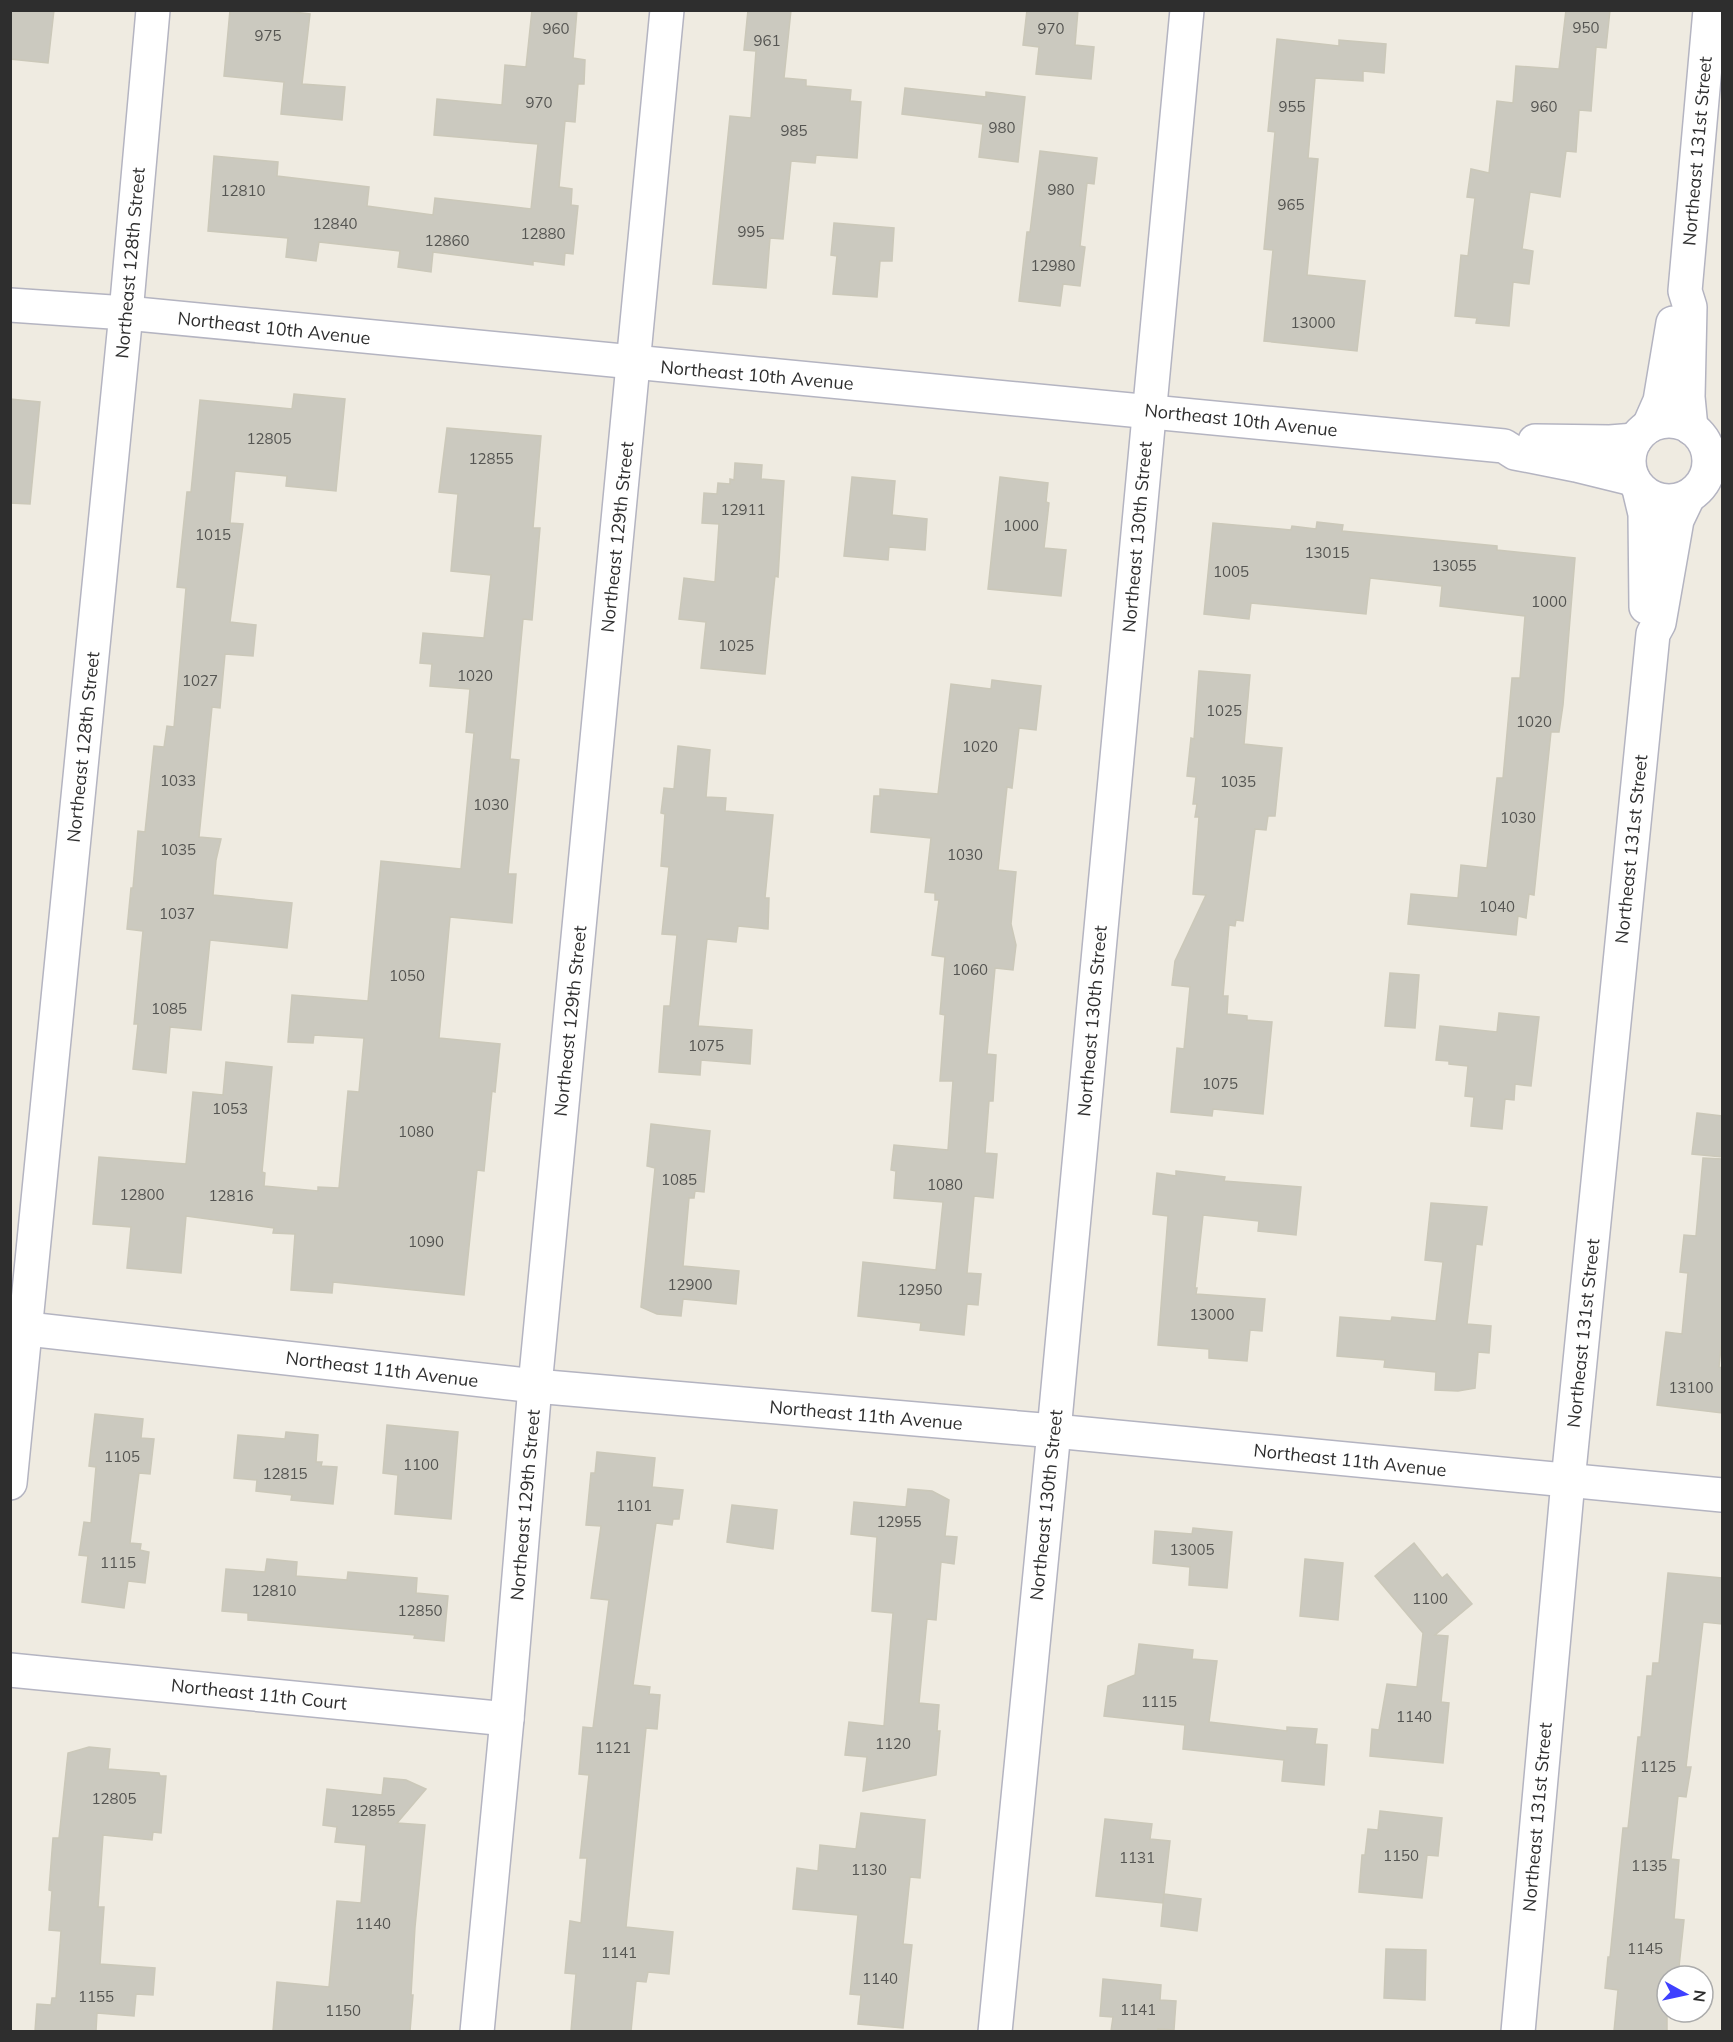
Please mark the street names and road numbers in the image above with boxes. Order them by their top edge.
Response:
street label: Northeast 131st Street [1677,55,1717,247]
street label: Northeast 128th Street [110,166,150,360]
street label: Northeast 10th Avenue [176,306,372,350]
street label: Northeast 10th Avenue [659,355,855,395]
street label: Northeast 10th Avenue [1143,398,1339,442]
street label: Northeast 129th Street [596,440,638,634]
street label: Northeast 130th Street [1117,440,1157,634]
street label: Northeast 128th Street [62,650,104,844]
street label: Northeast 131st Street [1610,753,1652,945]
street label: Northeast 129th Street [549,924,591,1118]
street label: Northeast 130th Street [1072,924,1112,1118]
street label: Northeast 131st Street [1562,1237,1604,1429]
street label: Northeast 11th Avenue [284,1346,480,1392]
street label: Northeast 11th Avenue [768,1395,964,1435]
street label: Northeast 129th Street [505,1408,545,1602]
street label: Northeast 130th Street [1025,1408,1067,1602]
street label: Northeast 11th Avenue [1252,1438,1448,1482]
street label: Northeast 11th Court [170,1673,348,1715]
street label: Northeast 131st Street [1517,1721,1557,1913]

